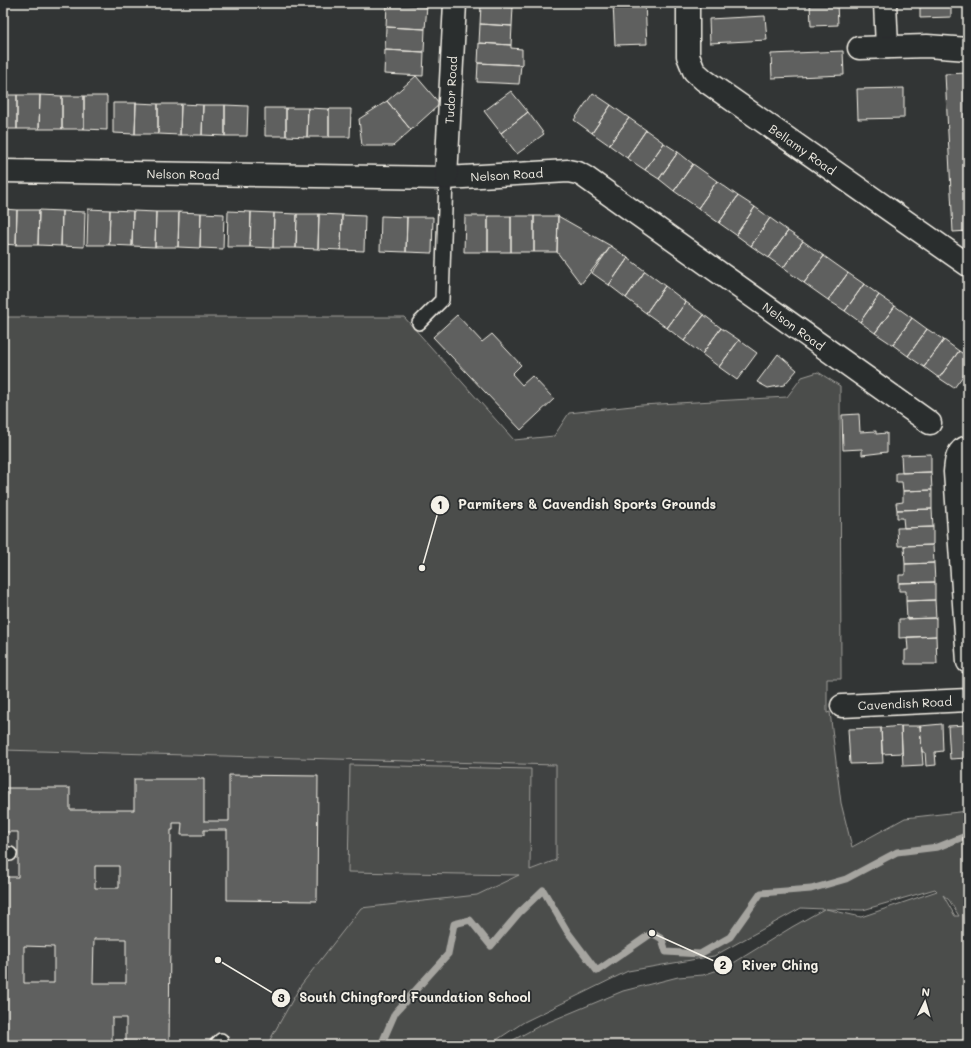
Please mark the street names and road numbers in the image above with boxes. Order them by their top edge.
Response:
street label: Tudor Road [441,55,460,124]
street label: Bellamy Road [766,120,839,178]
street label: Nelson Road [470,164,544,185]
street label: Nelson Road [147,165,220,182]
street label: Nelson Road [760,298,828,354]
street label: Cavendish Road [857,693,953,713]

